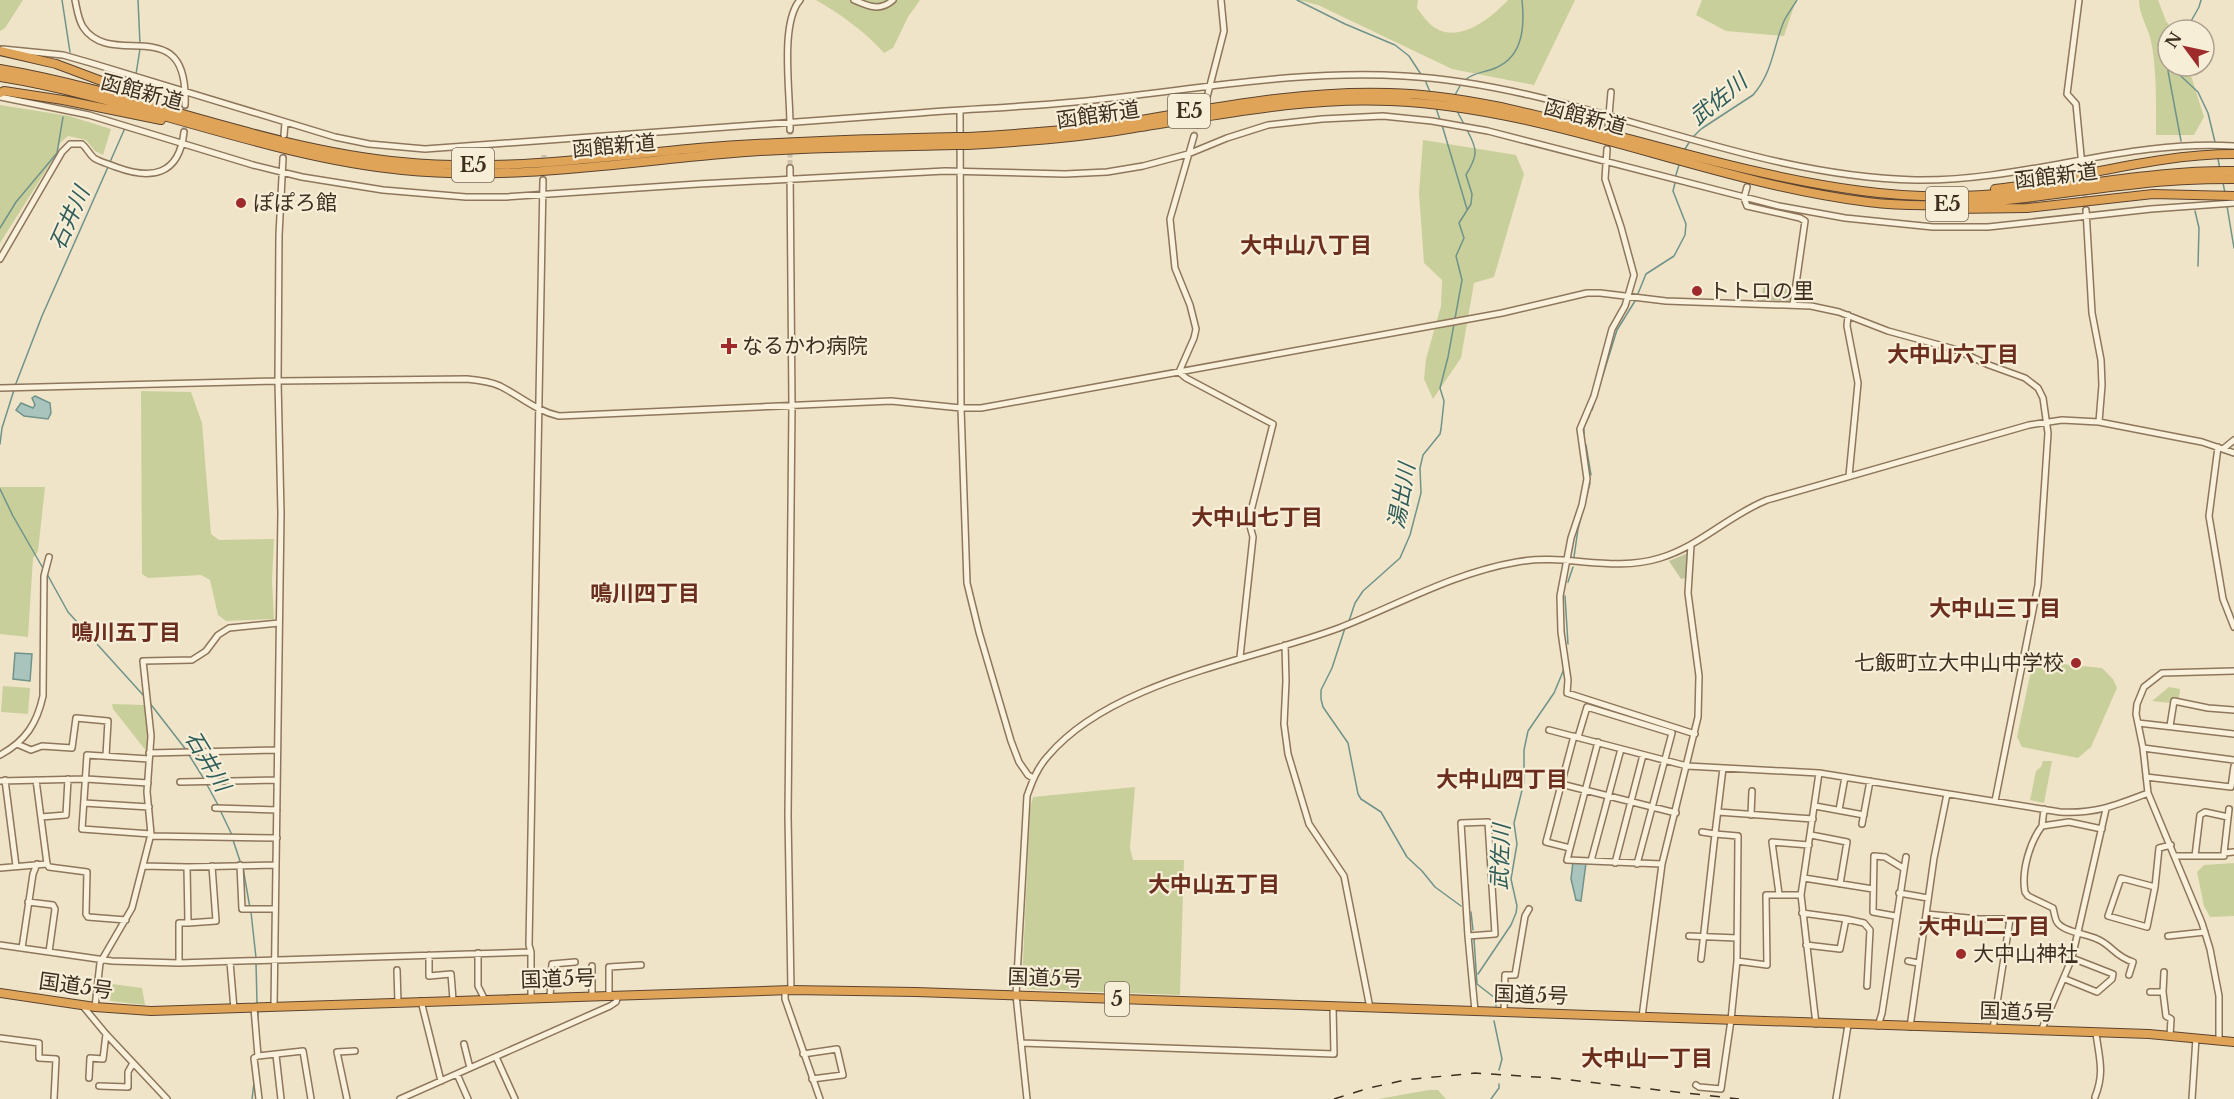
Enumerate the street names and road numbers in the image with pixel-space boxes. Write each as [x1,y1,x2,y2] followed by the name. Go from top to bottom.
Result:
[98,69,186,115] street label: 函館新道
[1168,94,1210,128] road number: E5
[1541,94,1629,140] street label: 函館新道
[1055,96,1141,134] street label: 函館新道
[571,129,657,163] street label: 函館新道
[452,148,494,182] road number: E5
[2013,158,2099,194] street label: 函館新道
[1926,187,1968,221] road number: E5
[1007,964,1083,992] street label: 国道5号
[520,965,596,993] street label: 国道5号
[37,968,115,1004] street label: 国道5号
[1493,981,1569,1009] street label: 国道5号
[1105,982,1129,1016] road number: 5
[1979,998,2055,1026] street label: 国道5号

